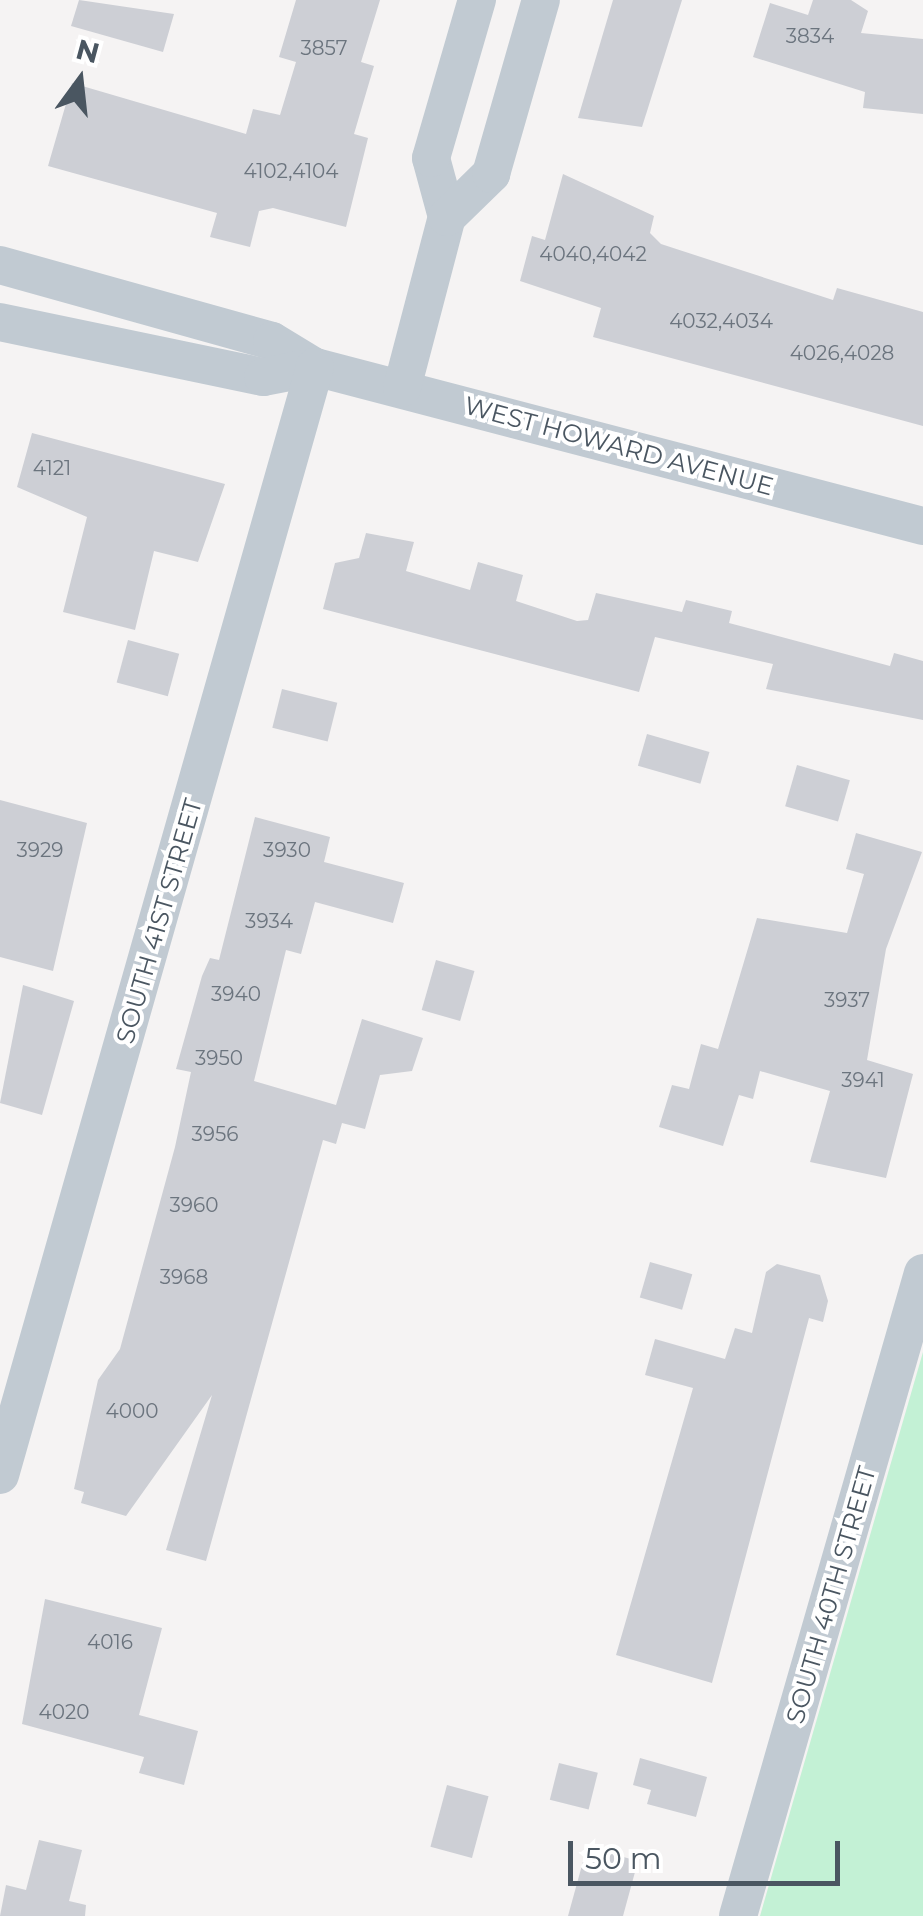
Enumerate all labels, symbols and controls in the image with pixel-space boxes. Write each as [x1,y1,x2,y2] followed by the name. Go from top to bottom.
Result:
[786,24,834,48] house number: 3834
[30,30,130,130] north arrow
[72,32,103,70] text: N
[301,36,347,60] house number: 3857
[243,159,339,183] house number: 4102,4104
[539,242,647,266] house number: 4040,4042
[669,309,773,333] house number: 4032,4034
[790,341,894,365] house number: 4026,4028
[461,390,777,502] street label: WEST HOWARD AVENUE
[33,456,71,480] house number: 4121
[110,795,208,1047] street label: SOUTH 41ST STREET
[17,838,63,862] house number: 3929
[263,838,311,862] house number: 3930
[245,909,293,933] house number: 3934
[211,982,261,1006] house number: 3940
[824,988,870,1012] house number: 3937
[195,1046,243,1070] house number: 3950
[841,1068,885,1092] house number: 3941
[192,1122,238,1146] house number: 3956
[170,1193,218,1217] house number: 3960
[160,1265,208,1289] house number: 3968
[106,1399,158,1423] house number: 4000
[780,1463,882,1727] street label: SOUTH 40TH STREET
[87,1630,133,1654] house number: 4016
[38,1700,90,1724] house number: 4020
[573,1821,846,1883] scale bar
[585,1840,662,1877] text: 50 m

